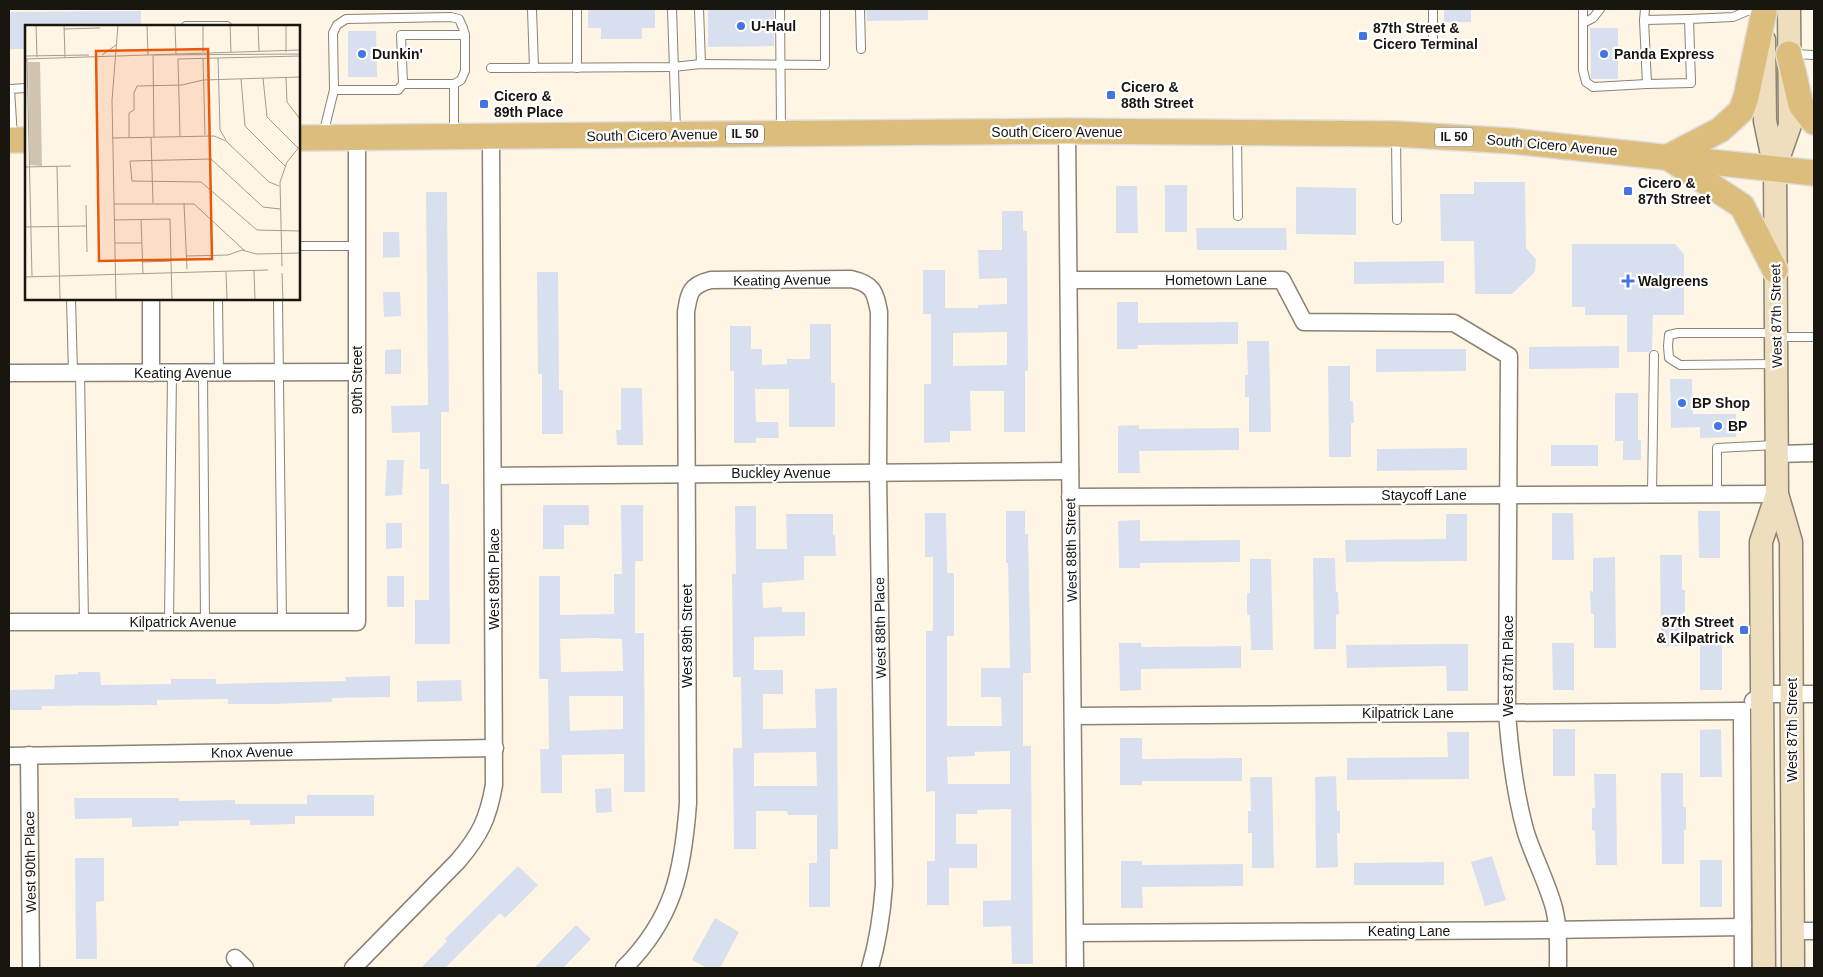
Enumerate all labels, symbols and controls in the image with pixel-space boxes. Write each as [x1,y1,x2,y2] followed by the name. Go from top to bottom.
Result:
[751,18,796,34] place label: U-Haul
[735,20,747,32] marker: U-Haul
[1373,20,1478,52] place label: 87th Street & Cicero Terminal
[25,25,300,300] inset map
[1357,30,1369,42] marker: 87th Street & Cicero Terminal
[372,46,423,62] place label: Dunkin'
[1614,46,1715,62] place label: Panda Express
[356,48,368,60] marker: Dunkin'
[1598,48,1610,60] marker: Panda Express
[1121,79,1194,111] place label: Cicero & 88th Street
[494,88,563,120] place label: Cicero & 89th Place
[1105,89,1117,101] marker: Cicero & 88th Street
[478,98,490,110] marker: Cicero & 89th Place
[991,124,1123,140] street label: South Cicero Avenue
[726,125,764,144] road number: IL 50
[586,126,718,144] street label: South Cicero Avenue
[1435,128,1473,146] road number: IL 50
[1486,131,1618,159] street label: South Cicero Avenue
[1638,175,1711,207] place label: Cicero & 87th Street
[1622,185,1634,197] marker: Cicero & 87th Street
[1767,264,1785,368] street label: West 87th Street
[733,271,831,289] street label: Keating Avenue
[1165,272,1267,288] street label: Hometown Lane
[1638,273,1708,289] place label: Walgreens
[1622,275,1634,287] marker: Walgreens
[349,346,365,414] street label: 90th Street
[134,365,232,381] street label: Keating Avenue
[1692,395,1750,411] place label: BP Shop
[1676,397,1688,409] marker: BP Shop
[1728,418,1747,434] place label: BP
[1712,420,1724,432] marker: BP
[731,465,831,481] street label: Buckley Avenue
[1381,487,1467,503] street label: Staycoff Lane
[1062,498,1080,602] street label: West 88th Street
[486,528,502,630] street label: West 89th Place
[871,577,889,679] street label: West 88th Place
[679,584,695,688] street label: West 89th Street
[129,614,237,630] street label: Kilpatrick Avenue
[1656,614,1734,646] place label: 87th Street & Kilpatrick
[1500,615,1516,717] street label: West 87th Place
[1738,624,1750,636] marker: 87th Street & Kilpatrick
[1784,678,1800,782] street label: West 87th Street
[1362,705,1454,721] street label: Kilpatrick Lane
[211,743,293,761] street label: Knox Avenue
[21,811,39,913] street label: West 90th Place
[1368,923,1450,939] street label: Keating Lane

